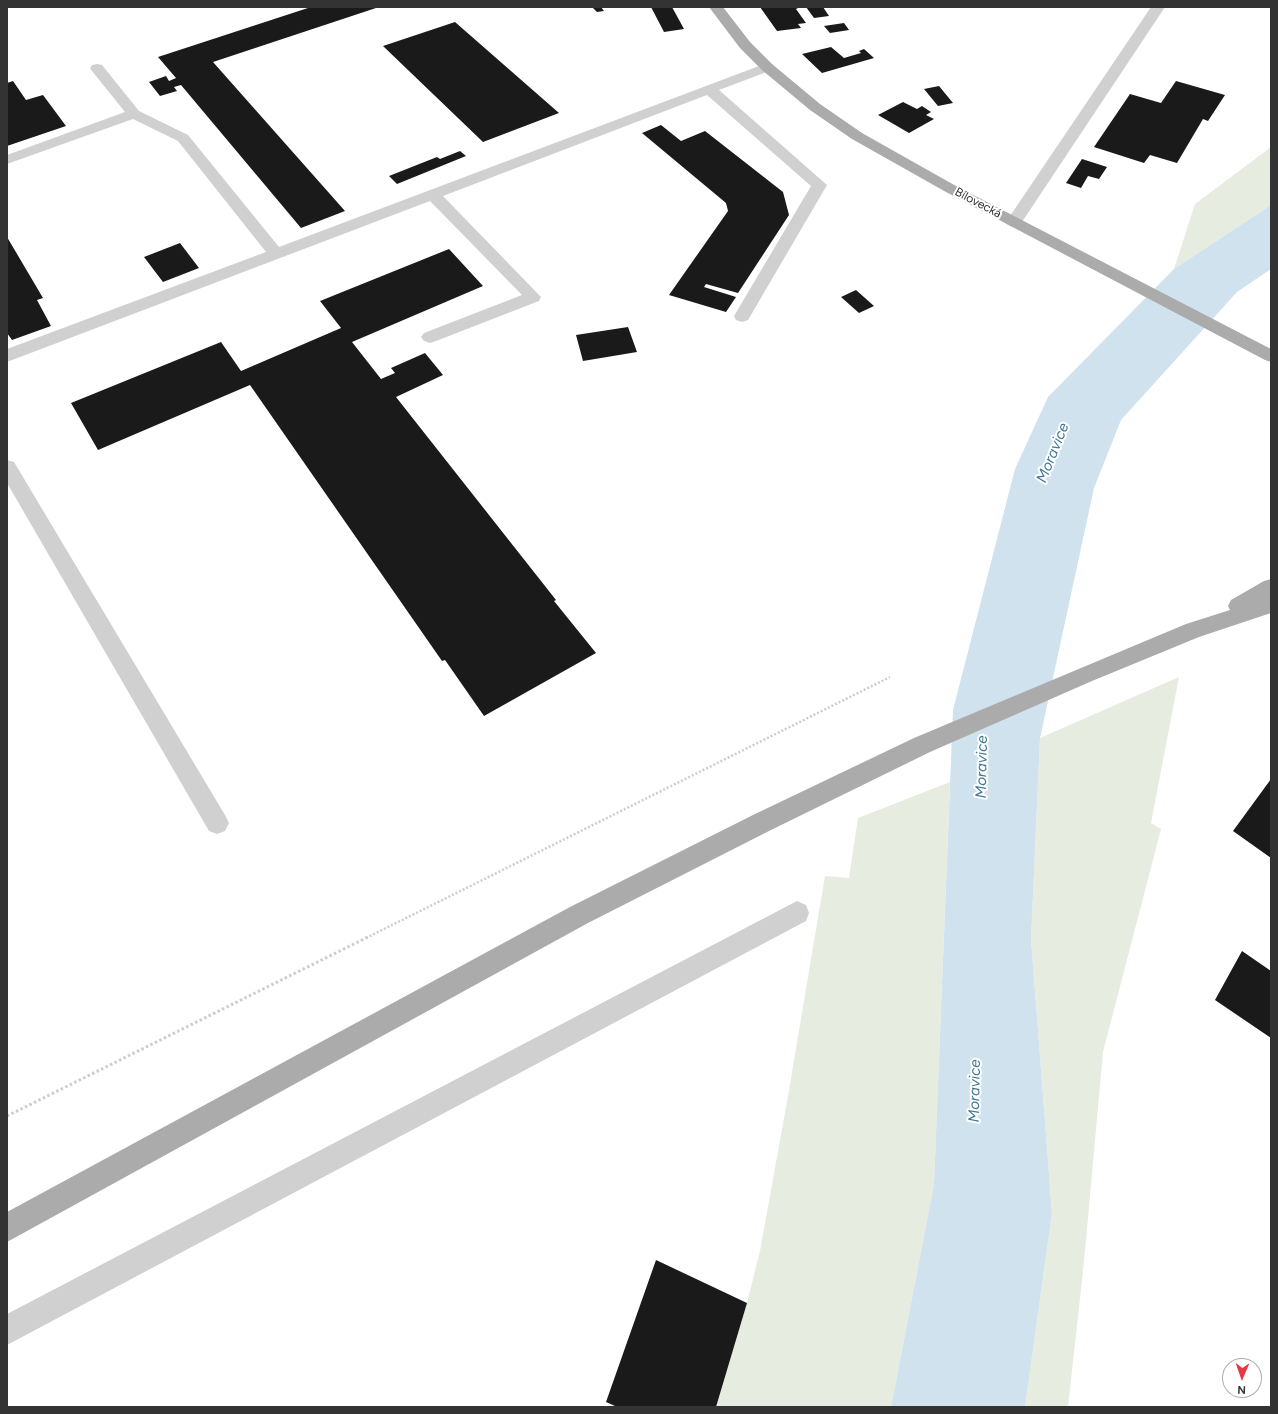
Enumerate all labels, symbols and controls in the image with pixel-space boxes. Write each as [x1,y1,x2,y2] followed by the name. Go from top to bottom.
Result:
[952,185,1004,221] street label: Bílovecká
[1033,420,1073,486] water label: Moravice
[972,735,992,799] water label: Moravice
[965,1059,985,1123] water label: Moravice
[1222,1358,1262,1398] north arrow
[1237,1383,1246,1396] text: N

